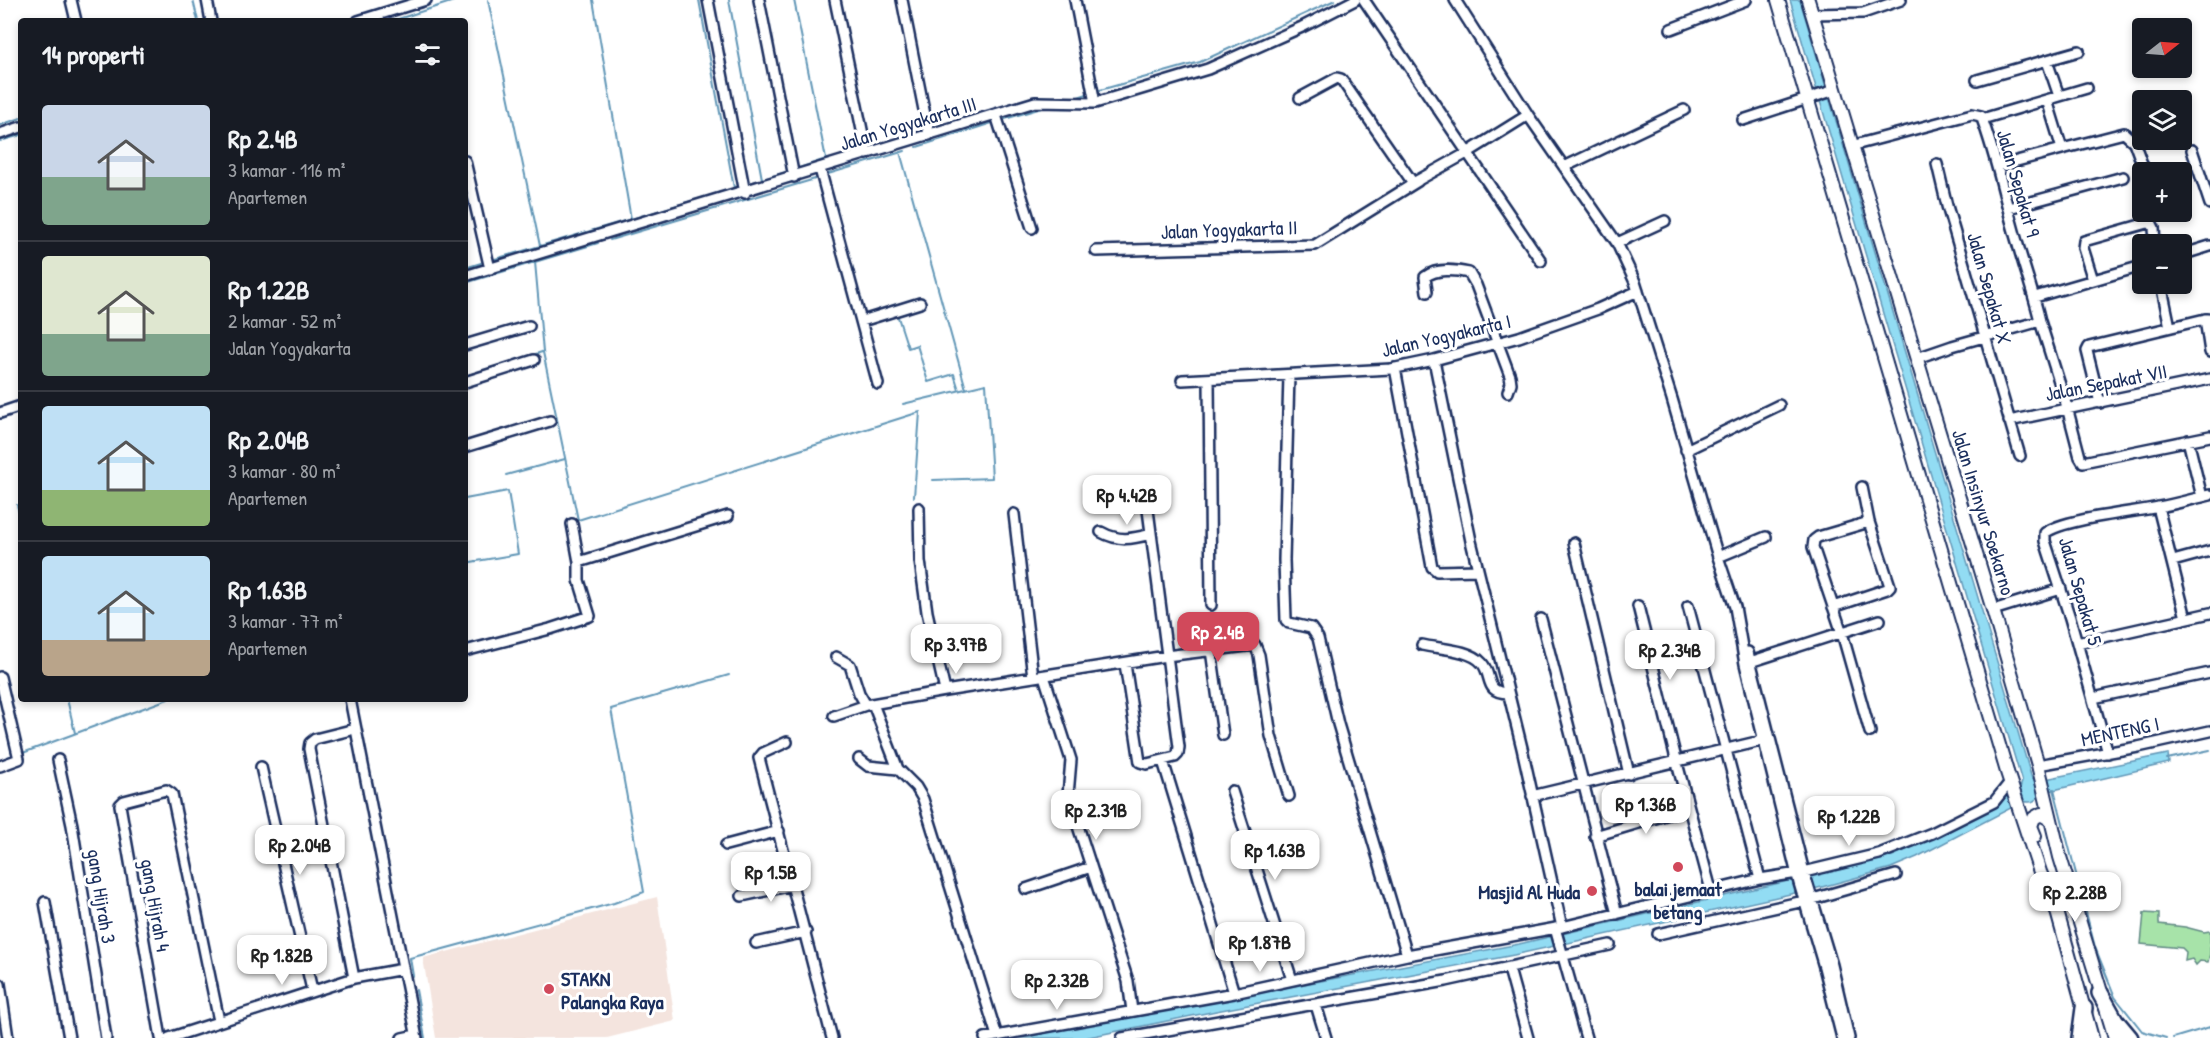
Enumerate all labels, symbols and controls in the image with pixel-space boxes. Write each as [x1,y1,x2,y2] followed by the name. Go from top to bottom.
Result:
[2132,18,2192,78] north arrow
[2132,18,2192,294] map controls
[42,37,145,72] text: 14 properti
[411,38,444,71] icon: filters
[836,89,980,157] street label: Jalan Yogyakarta III
[2132,90,2192,150] button: layers
[228,121,298,156] text: Rp 2.4B
[1991,126,2047,240] street label: Jalan Sepakat 9
[90,129,162,201] icon: home
[228,156,345,183] text: 3 kamar · 116 m²
[2132,162,2192,222] button: +
[228,183,307,210] text: Apartemen
[1160,213,1298,245] street label: Jalan Yogyakarta II
[1961,229,2019,347] street label: Jalan Sepakat X
[2132,234,2192,294] button: −
[228,272,309,307] text: Rp 1.22B
[90,280,162,352] icon: home
[228,307,341,334] text: 2 kamar · 52 m²
[1379,307,1513,363] street label: Jalan Yogyakarta I
[228,334,351,361] text: Jalan Yogyakarta
[2043,357,2169,407] street label: Jalan Sepakat VII
[228,422,309,457] text: Rp 2.04B
[1946,426,2022,598] street label: Jalan Insinyur Soekarno
[90,430,162,502] icon: home
[228,457,340,484] text: 3 kamar · 80 m²
[1065,475,1189,526] pin: Rp 4.42B
[1096,481,1158,508] text: Rp 4.42B
[228,484,307,511] text: Apartemen
[2053,534,2110,649] street label: Jalan Sepakat 5
[228,572,307,607] text: Rp 1.63B
[90,580,162,652] icon: home
[228,607,343,634] text: 3 kamar · 77 m²
[1163,612,1273,663] pin: Rp 2.4B
[1191,618,1245,645] text: Rp 2.4B
[894,624,1018,675] pin: Rp 3.97B
[925,630,987,657] text: Rp 3.97B
[1608,630,1732,681] pin: Rp 2.34B
[228,634,307,661] text: Apartemen
[1639,636,1701,663] text: Rp 2.34B
[2078,710,2162,752] street label: MENTENG I
[1584,784,1708,835] pin: Rp 1.36B
[1034,790,1158,841] pin: Rp 2.31B
[1616,790,1676,817] text: Rp 1.36B
[1065,796,1127,823] text: Rp 2.31B
[1787,796,1911,847] pin: Rp 1.22B
[1818,802,1880,829] text: Rp 1.22B
[238,825,362,876] pin: Rp 2.04B
[1213,830,1337,881] pin: Rp 1.63B
[269,831,331,858] text: Rp 2.04B
[1245,836,1305,863] text: Rp 1.63B
[81,847,123,945] street label: gang Hijrah 3
[716,852,826,903] pin: Rp 1.5B
[135,856,177,954] street label: gang Hijrah 4
[745,858,797,885] text: Rp 1.5B
[1671,860,1685,874] marker: balai jemaat betang
[2013,872,2137,923] pin: Rp 2.28B
[1634,875,1723,926] place label: balai jemaat betang
[1478,878,1580,905] place label: Masjid Al Huda
[2043,878,2107,905] text: Rp 2.28B
[1585,884,1599,898] marker: Masjid Al Huda
[1198,922,1322,973] pin: Rp 1.87B
[1229,928,1291,955] text: Rp 1.87B
[220,935,344,986] pin: Rp 1.82B
[251,941,313,968] text: Rp 1.82B
[995,960,1119,1011] pin: Rp 2.32B
[561,965,664,1016] place label: STAKN Palangka Raya
[1025,966,1089,993] text: Rp 2.32B
[542,982,556,996] marker: STAKN Palangka Raya

